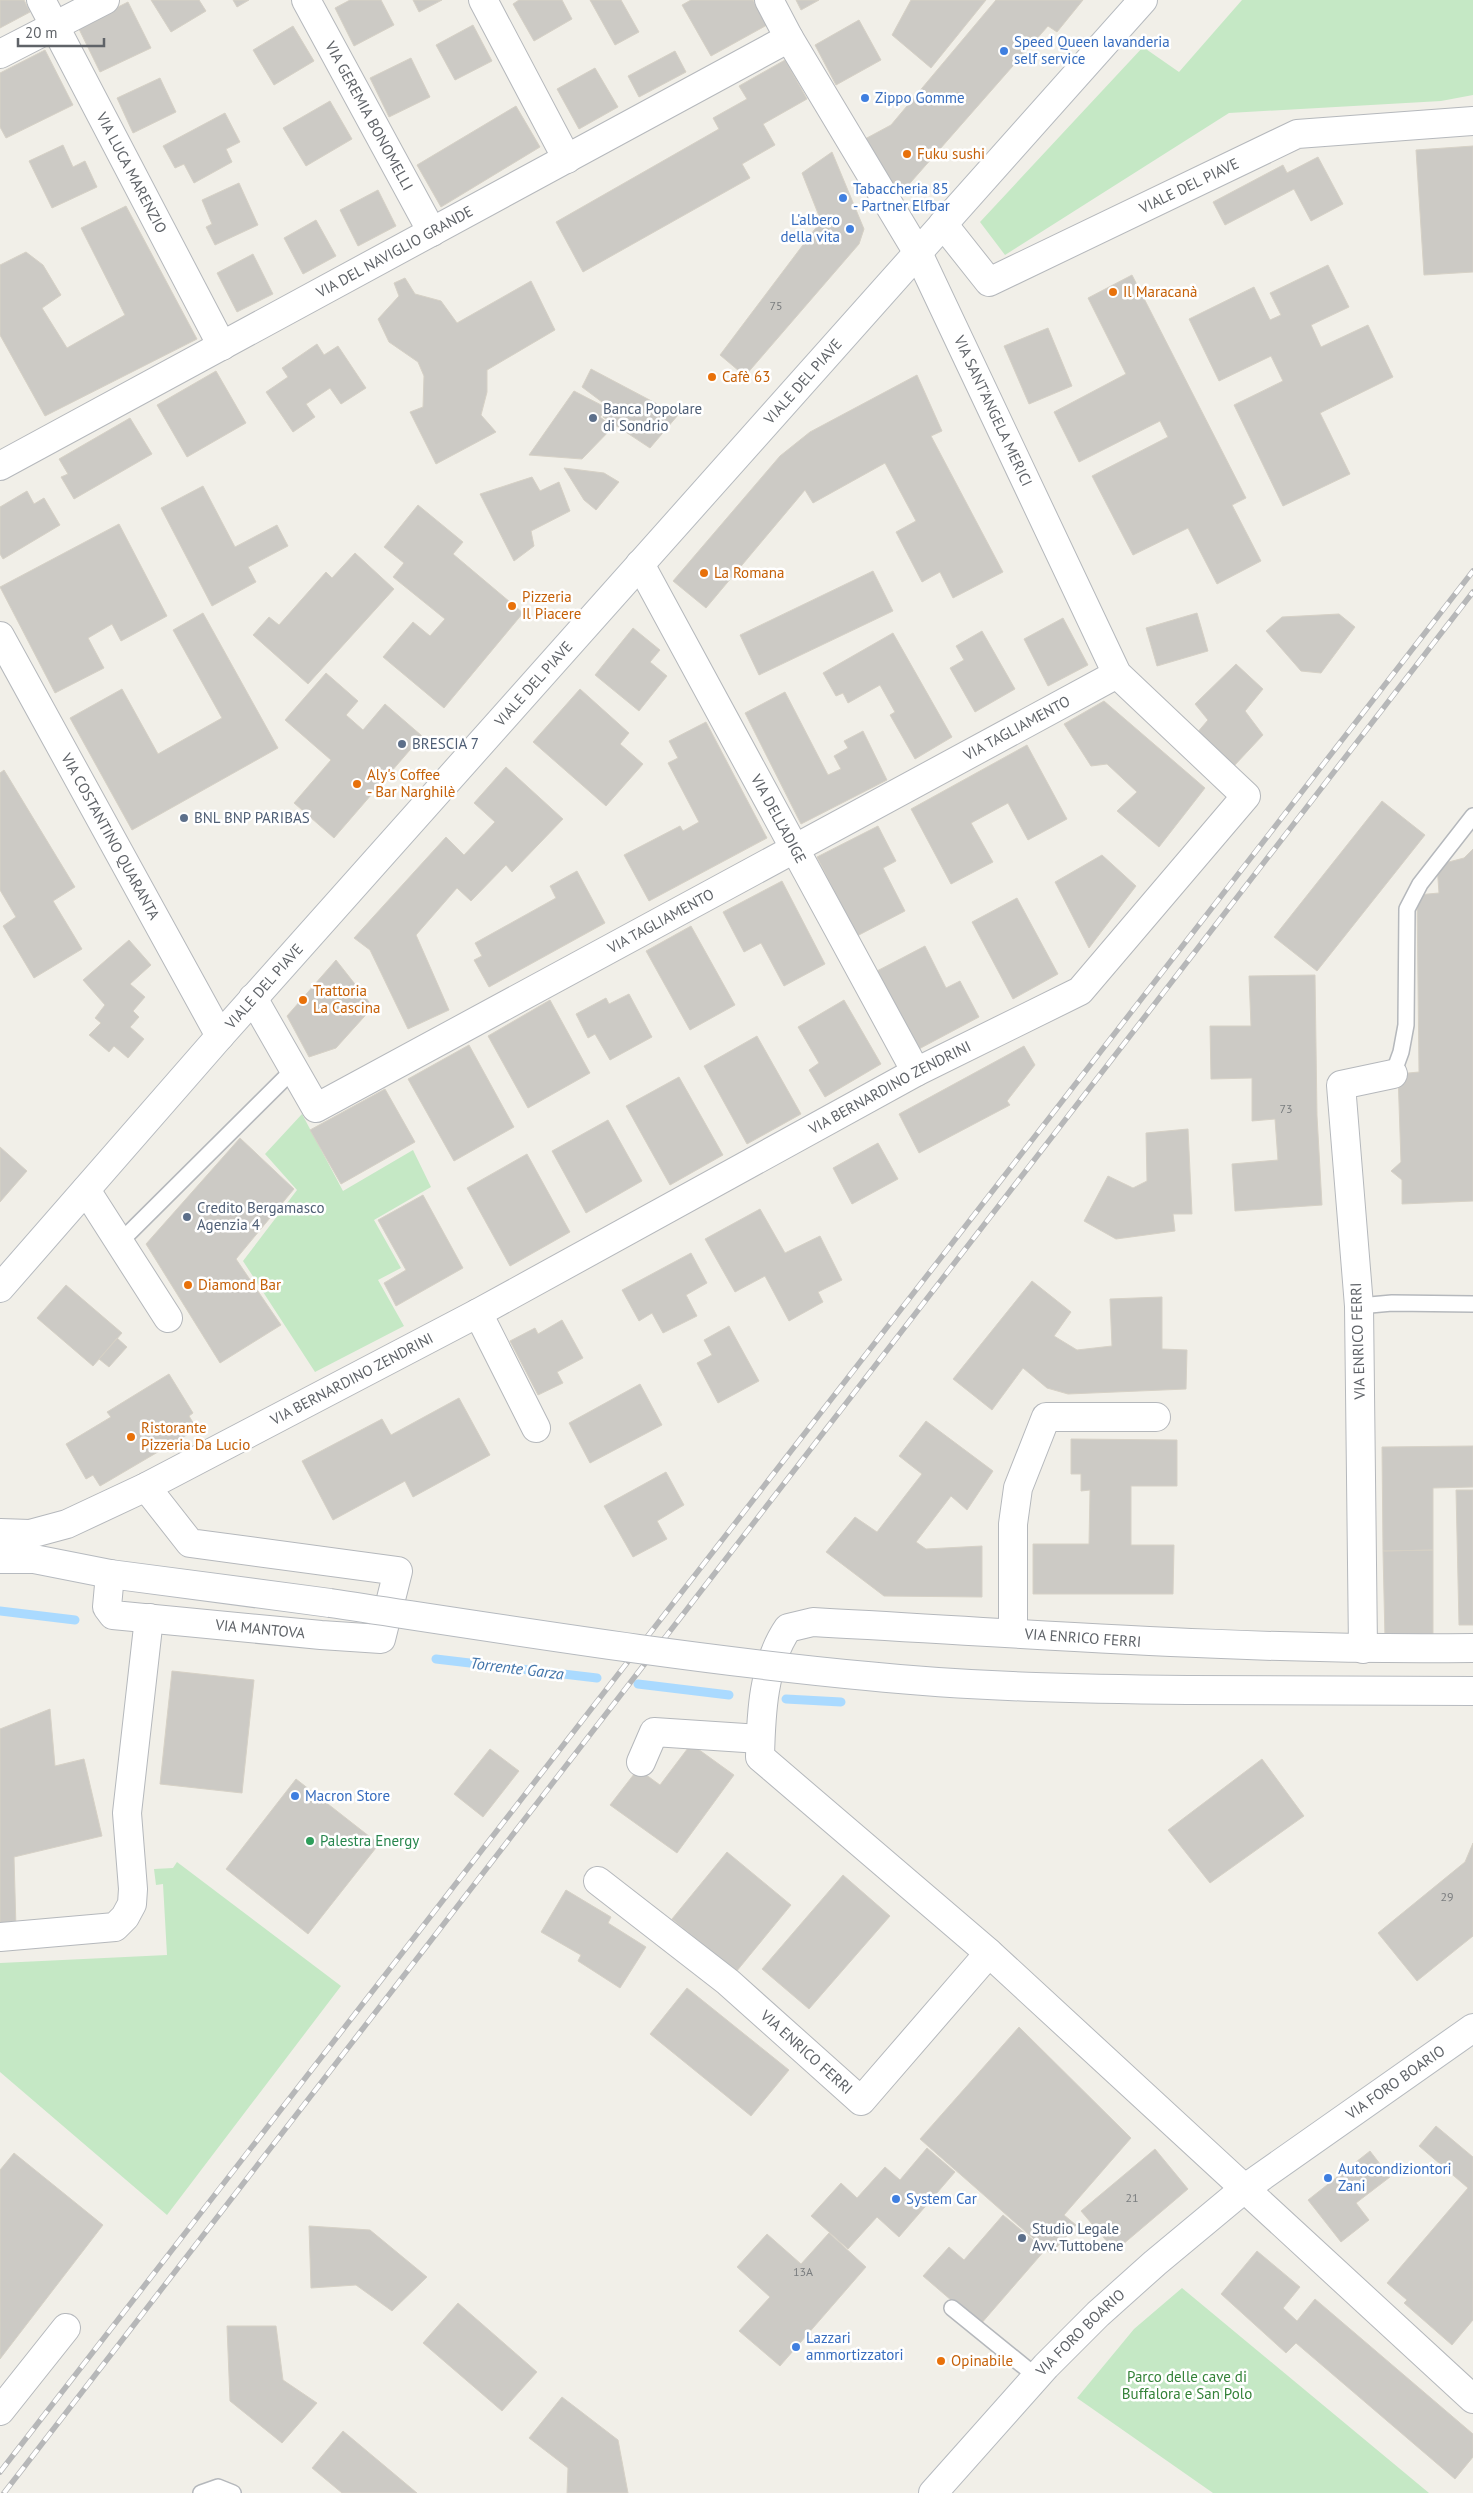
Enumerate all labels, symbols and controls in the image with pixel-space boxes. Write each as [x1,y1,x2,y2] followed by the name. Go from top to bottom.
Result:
[18,15,104,47] scale bar
[25,23,58,42] text: 20 m
[1014,32,1170,68] place label: Speed Queen lavanderia self service
[321,37,418,194] street label: VIA GEREMIA BONOMELLI
[998,45,1010,57] marker: Speed Queen lavanderia self service
[875,88,965,107] place label: Zippo Gomme
[859,92,871,104] marker: Zippo Gomme
[92,108,171,236] street label: VIA LUCA MARENZIO
[917,144,985,163] place label: Fuku sushi
[901,148,913,160] marker: Fuku sushi
[1135,153,1242,218] street label: VIALE DEL PIAVE
[853,179,950,215] place label: Tabaccheria 85 - Partner Elfbar
[837,192,849,204] marker: Tabaccheria 85 - Partner Elfbar
[312,201,476,302] street label: VIA DEL NAVIGLIO GRANDE
[781,210,840,246] place label: L'albero della vita
[844,223,856,235] marker: L'albero della vita
[1123,282,1197,301] place label: Il Maracanà
[1107,286,1119,298] marker: Il Maracanà
[769,298,783,313] house number: 75
[950,332,1037,489] street label: VIA SANT'ANGELA MERICI
[759,335,846,429] street label: VIALE DEL PIAVE
[722,367,770,386] place label: Cafè 63
[706,371,718,383] marker: Cafè 63
[603,399,702,435] place label: Banca Popolare di Sondrio
[587,412,599,424] marker: Banca Popolare di Sondrio
[714,563,784,582] place label: La Romana
[698,567,710,579] marker: La Romana
[522,587,581,623] place label: Pizzeria Il Piacere
[506,600,518,612] marker: Pizzeria Il Piacere
[490,637,576,731] street label: VIALE DEL PIAVE
[959,691,1073,765] street label: VIA TAGLIAMENTO
[412,734,479,753] place label: BRESCIA 7
[396,738,408,750] marker: BRESCIA 7
[57,749,164,923] street label: VIA COSTANTINO QUARANTA
[367,765,455,801] place label: Aly's Coffee - Bar Narghilè
[747,770,811,866] street label: VIA DELL'ADIGE
[351,778,363,790] marker: Aly's Coffee - Bar Narghilè
[194,808,310,827] place label: BNL BNP PARIBAS
[178,812,190,824] marker: BNL BNP PARIBAS
[603,884,717,958] street label: VIA TAGLIAMENTO
[220,939,307,1033] street label: VIALE DEL PIAVE
[313,981,380,1017] place label: Trattoria La Cascina
[297,994,309,1006] marker: Trattoria La Cascina
[804,1036,974,1139] street label: VIA BERNARDINO ZENDRINI
[1279,1101,1293,1116] house number: 73
[197,1198,324,1234] place label: Credito Bergamasco Agenzia 4
[181,1211,193,1223] marker: Credito Bergamasco Agenzia 4
[198,1275,281,1294] place label: Diamond Bar
[182,1279,194,1291] marker: Diamond Bar
[1346,1282,1369,1401] street label: VIA ENRICO FERRI
[266,1328,436,1430] street label: VIA BERNARDINO ZENDRINI
[141,1418,250,1454] place label: Ristorante Pizzeria Da Lucio
[125,1431,137,1443] marker: Ristorante Pizzeria Da Lucio
[214,1615,306,1642] street label: VIA MANTOVA
[1023,1624,1142,1651] street label: VIA ENRICO FERRI
[469,1652,565,1684] water label: Torrente Garza
[305,1786,390,1805] place label: Macron Store
[289,1790,301,1802] marker: Macron Store
[320,1831,419,1850] place label: Palestra Energy
[304,1835,316,1847] marker: Palestra Energy
[1440,1889,1454,1904] house number: 29
[756,2005,857,2098] street label: VIA ENRICO FERRI
[1341,2041,1448,2124] street label: VIA FORO BOARIO
[1338,2159,1452,2195] place label: Autocondiziontori Zani
[1322,2172,1334,2184] marker: Autocondiziontori Zani
[906,2189,977,2208] place label: System Car
[1125,2190,1139,2205] house number: 21
[890,2193,902,2205] marker: System Car
[1032,2219,1124,2255] place label: Studio Legale Avv. Tuttobene
[1016,2232,1028,2244] marker: Studio Legale Avv. Tuttobene
[793,2264,813,2279] house number: 13A
[1031,2285,1128,2380] street label: VIA FORO BOARIO
[806,2328,903,2364] place label: Lazzari ammortizzatori
[790,2341,802,2353] marker: Lazzari ammortizzatori
[951,2351,1013,2370] place label: Opinabile
[935,2355,947,2367] marker: Opinabile
[1122,2367,1252,2403] park label: Parco delle cave di Buffalora e San Polo

